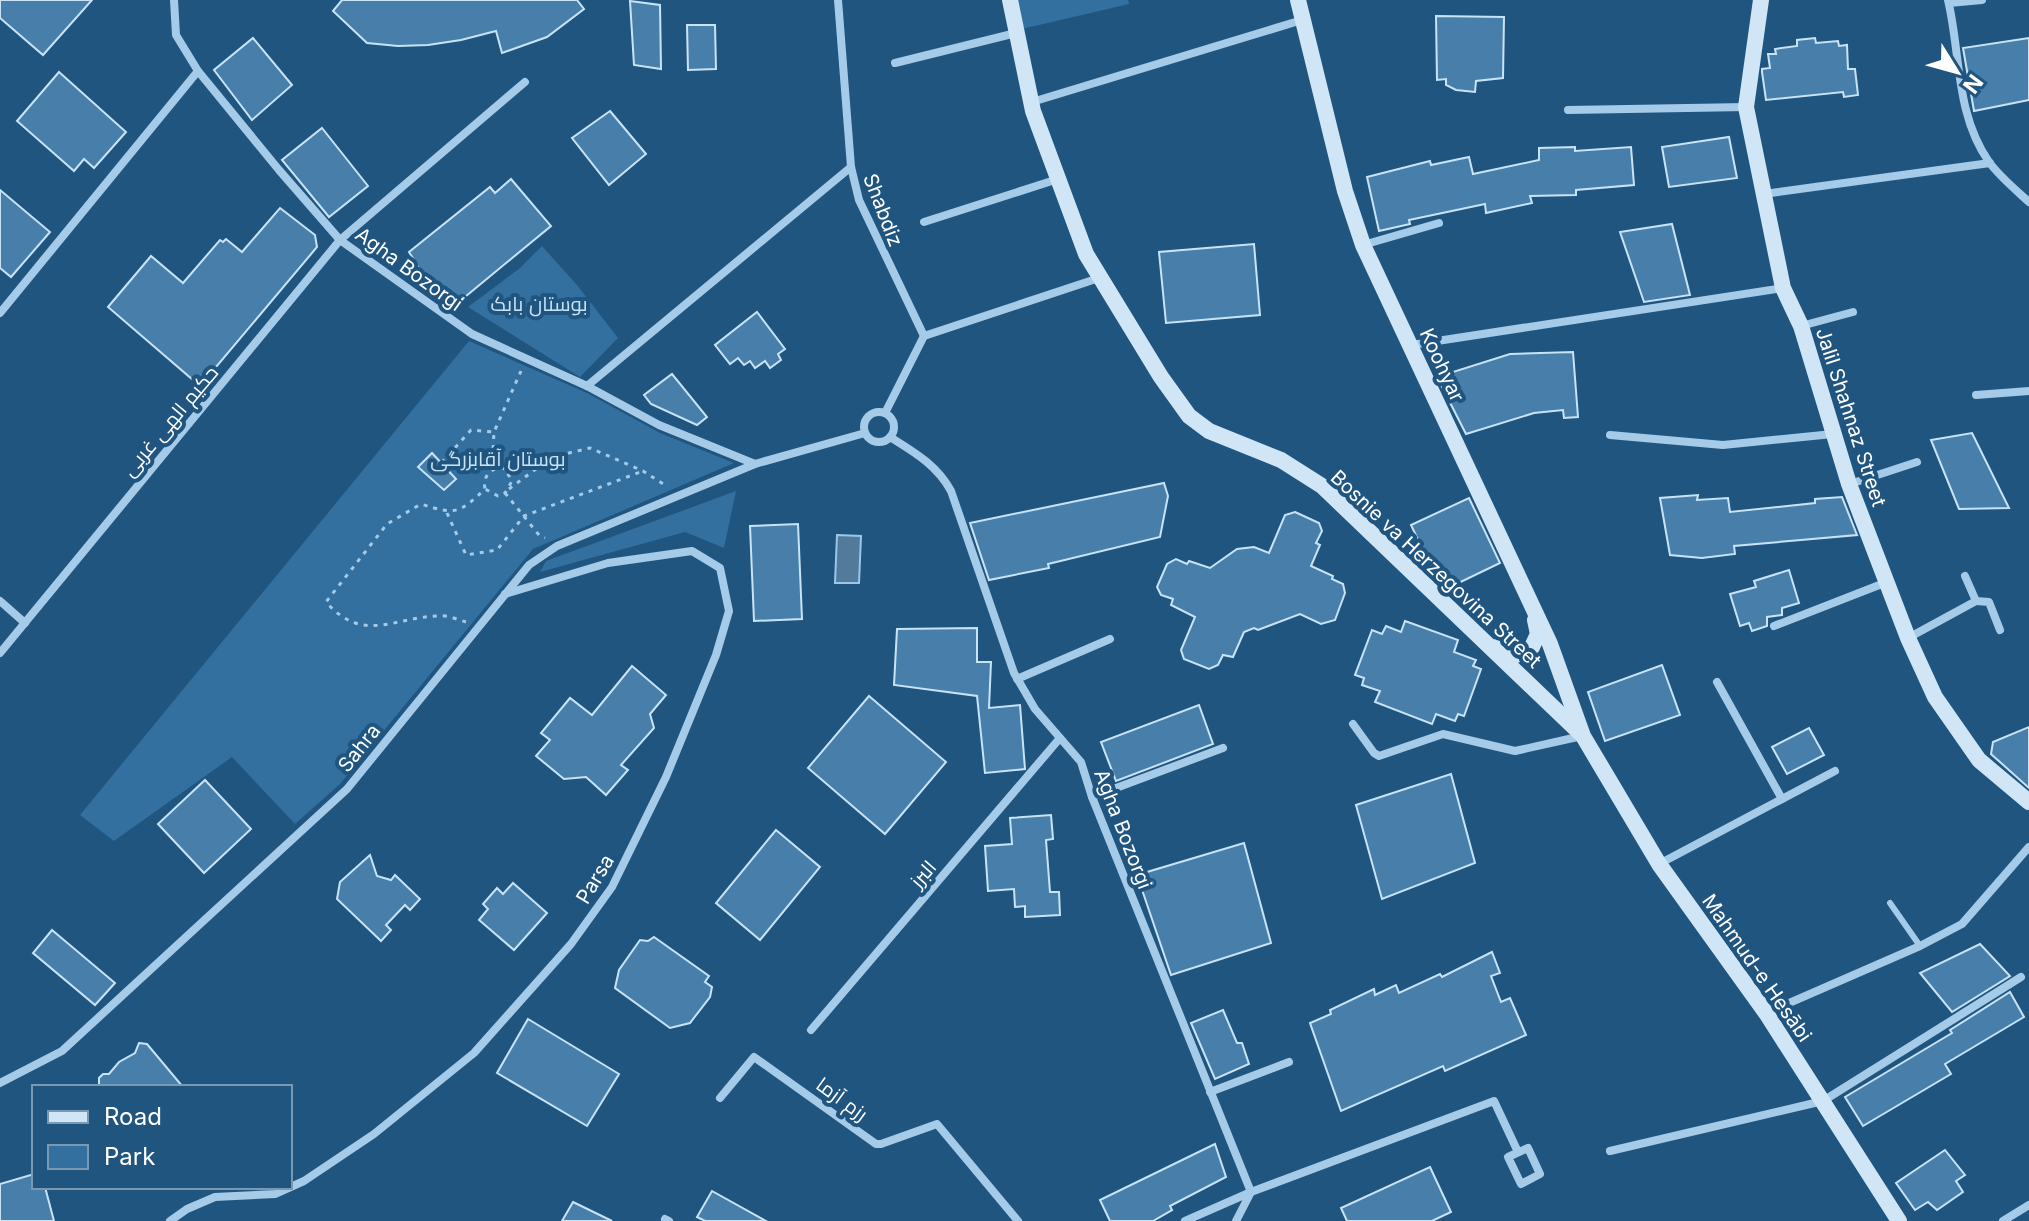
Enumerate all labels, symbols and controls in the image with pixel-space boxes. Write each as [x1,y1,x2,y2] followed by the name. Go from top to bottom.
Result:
[1917,32,1997,112] north arrow
[1958,70,1988,99] text: N
[858,170,908,250] street label: Shabdiz
[351,222,467,316] street label: Agha Bozorgi
[490,292,588,317] park label: بوستان بابک
[1415,325,1470,406] street label: Koohyar
[1811,325,1891,510] street label: Jalil Shahnaz Street
[117,361,225,483] street label: حکیم الهی غربی
[430,447,566,472] park label: بوستان آقابزرگی
[1326,465,1547,673] street label: Bosnie va Herzegovina Street
[333,719,385,777] street label: Sahra
[1089,766,1157,892] street label: Agha Bozorgi
[571,850,619,908] street label: Parsa
[904,856,941,893] street label: البرز
[1697,890,1817,1046] street label: Mahmud-e Hesābi
[810,1072,873,1127] street label: رزم آزما
[32,1085,292,1189] legend
[104,1102,162,1131] text: Road
[104,1142,155,1171] text: Park

